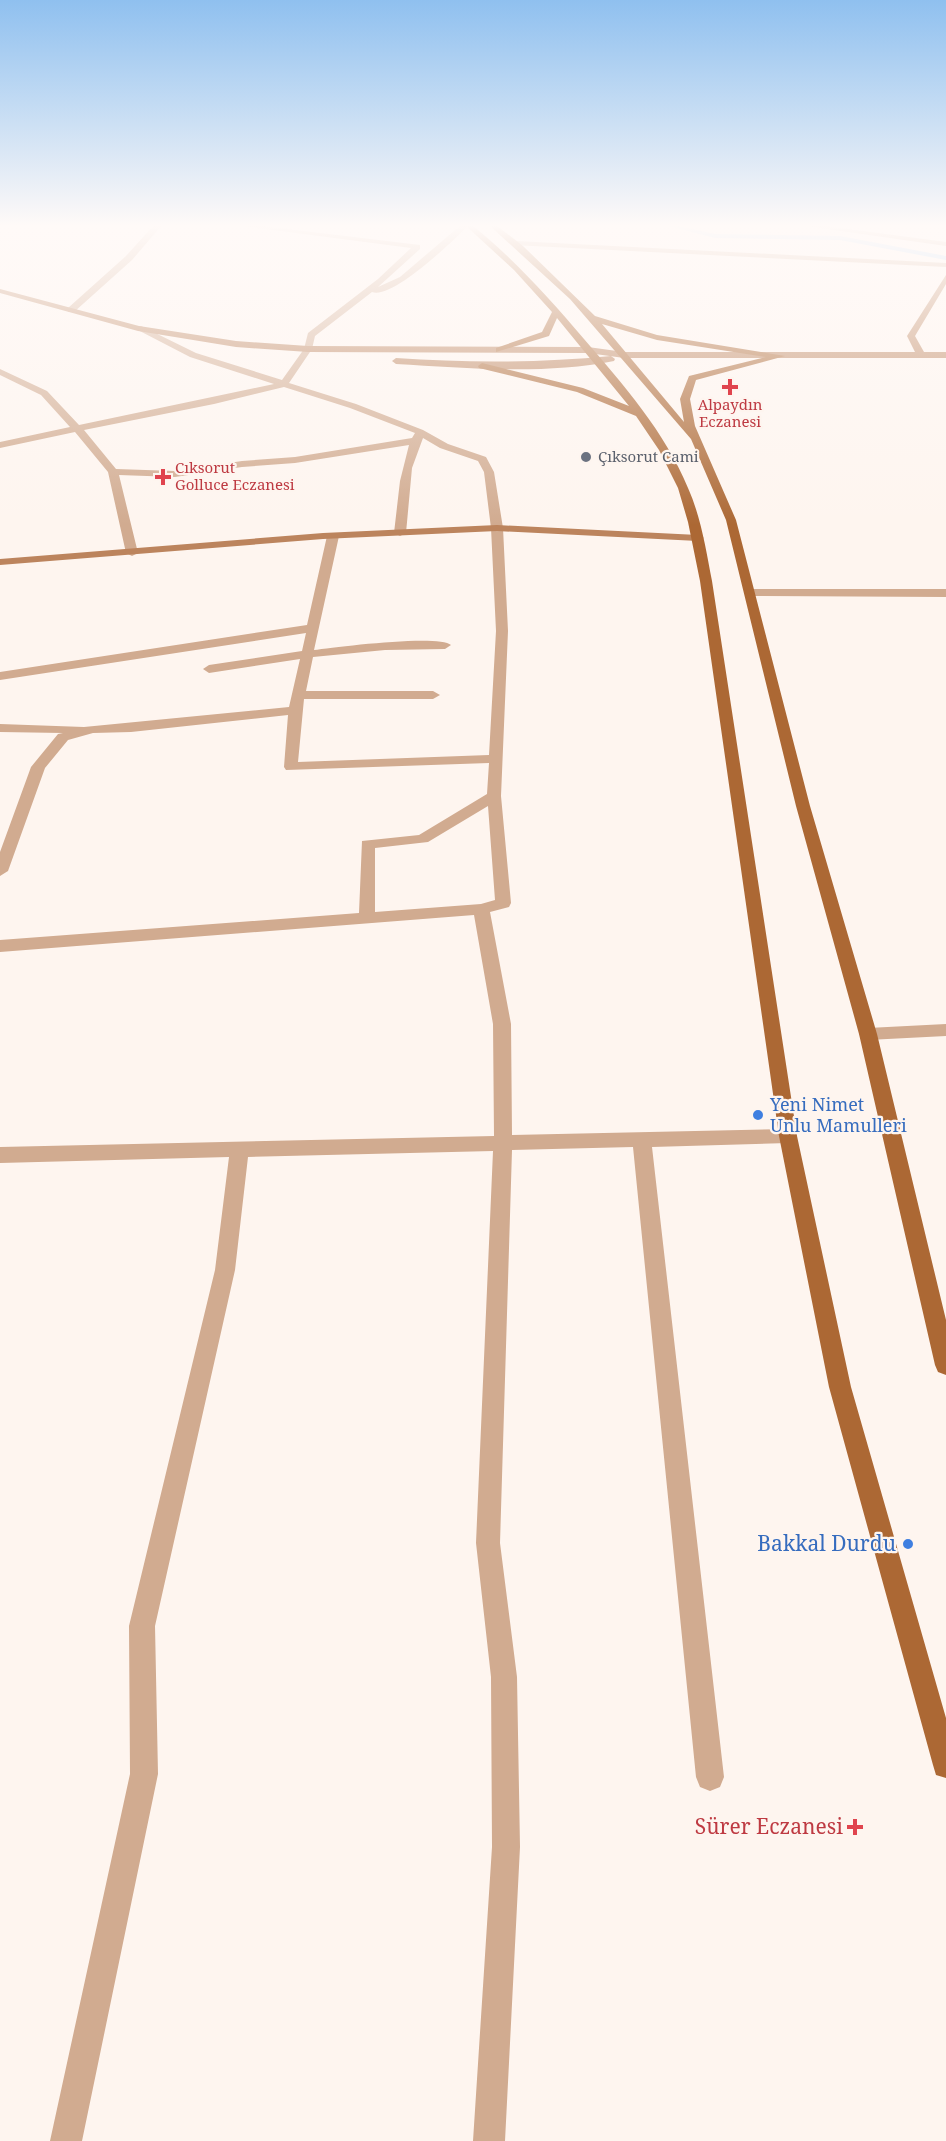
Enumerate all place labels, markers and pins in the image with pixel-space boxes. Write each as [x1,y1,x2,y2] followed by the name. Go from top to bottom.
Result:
[723,380,737,394] marker: Alpaydın Eczanesi
[698,394,763,431] place label: Alpaydın Eczanesi
[598,446,699,466] place label: Çıksorut Cami
[579,450,593,464] marker: Çıksorut Cami
[175,457,295,494] place label: Cıksorut Golluce Eczanesi
[156,470,170,484] marker: Cıksorut Golluce Eczanesi
[769,1092,907,1137] place label: Yeni Nimet Unlu Mamulleri
[751,1108,765,1122] marker: Yeni Nimet Unlu Mamulleri
[757,1529,896,1557] place label: Bakkal Durdu
[901,1537,915,1551] marker: Bakkal Durdu
[695,1812,843,1840] place label: Sürer Eczanesi
[848,1820,862,1834] marker: Sürer Eczanesi

